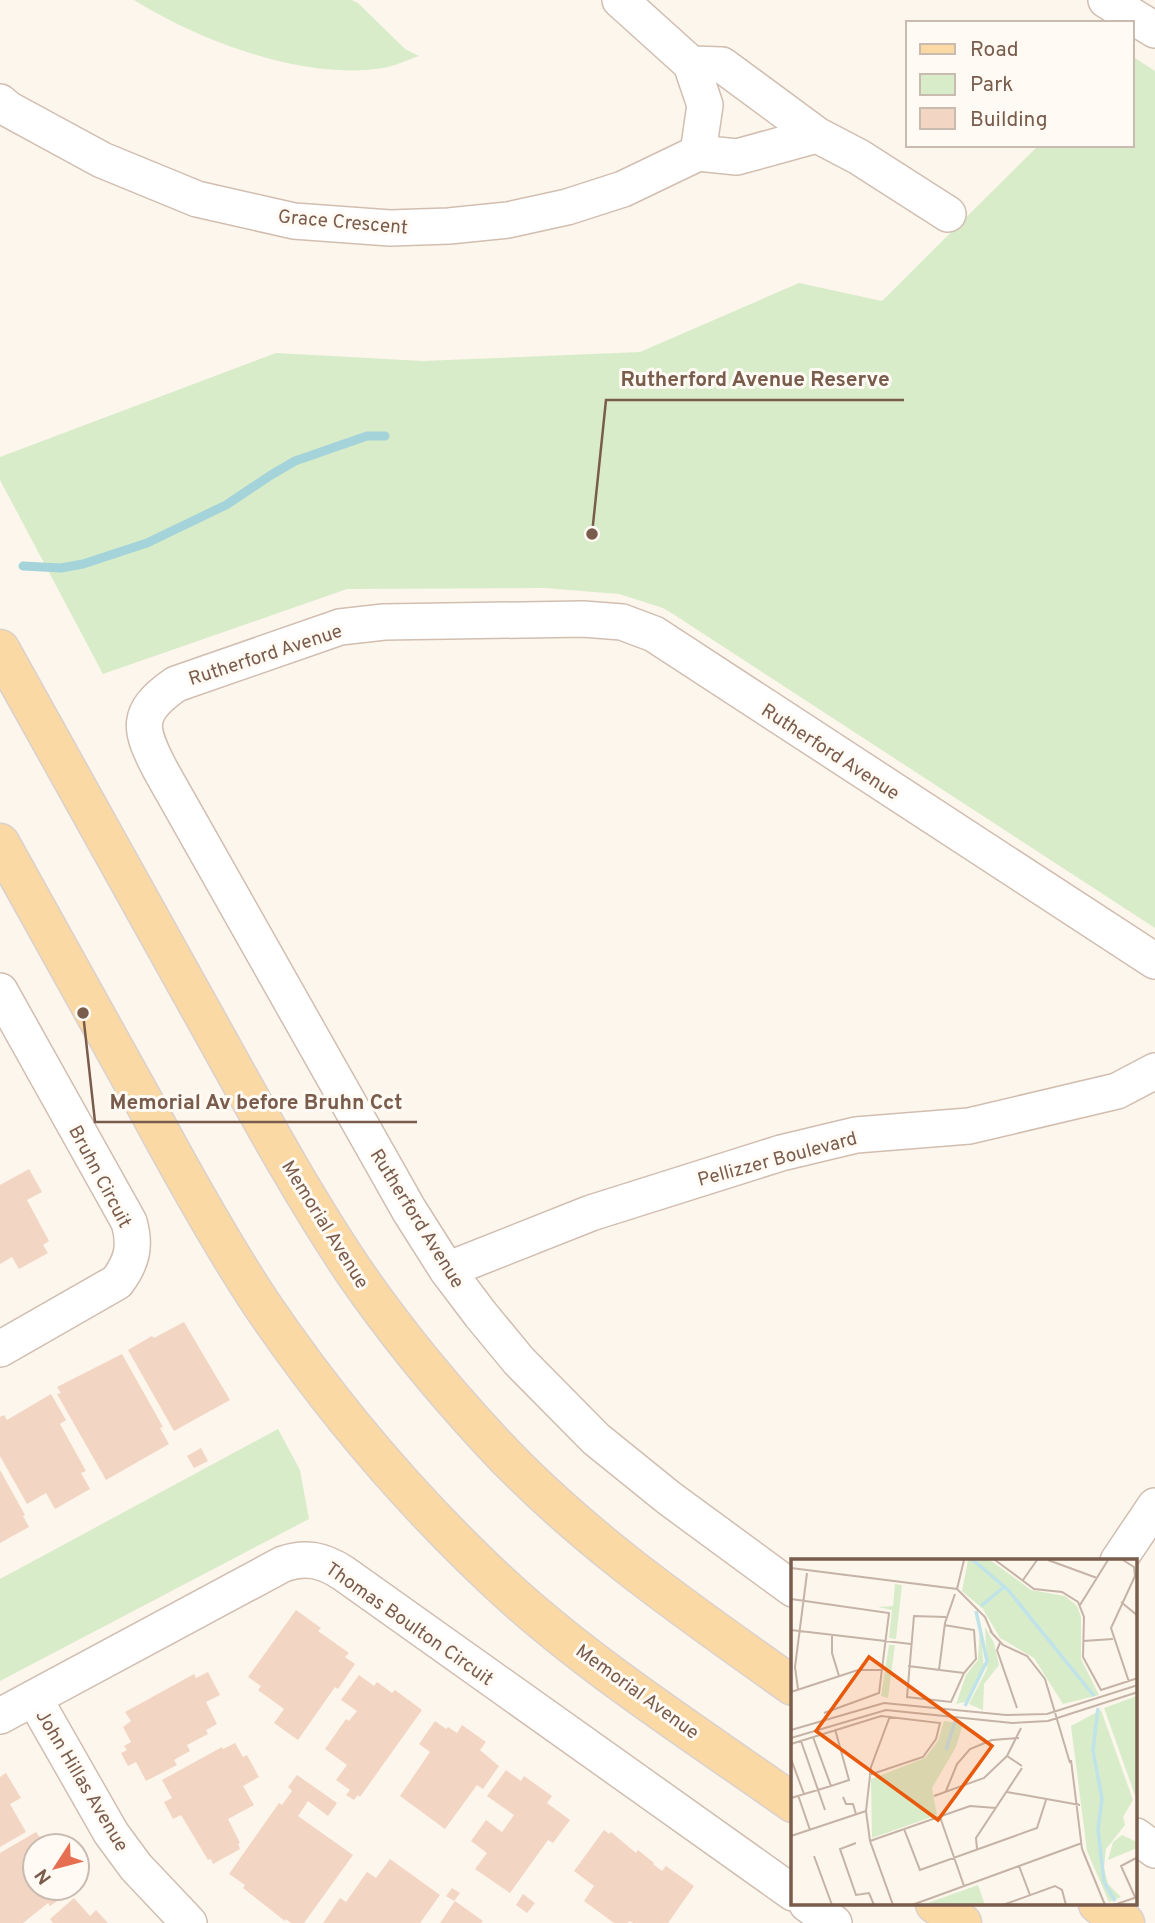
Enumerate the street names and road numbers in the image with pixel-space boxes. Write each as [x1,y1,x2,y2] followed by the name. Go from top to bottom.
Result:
[277,205,409,241] street label: Grace Crescent
[186,620,345,692] street label: Rutherford Avenue
[756,699,904,806] street label: Rutherford Avenue
[62,1122,136,1232] street label: Bruhn Circuit
[695,1127,860,1193] street label: Pellizzer Boulevard
[364,1145,469,1293] street label: Rutherford Avenue
[275,1156,373,1294] street label: Memorial Avenue
[320,1558,498,1692] street label: Thomas Boulton Circuit
[570,1640,703,1746] street label: Memorial Avenue
[29,1706,133,1856] street label: John Hillas Avenue

